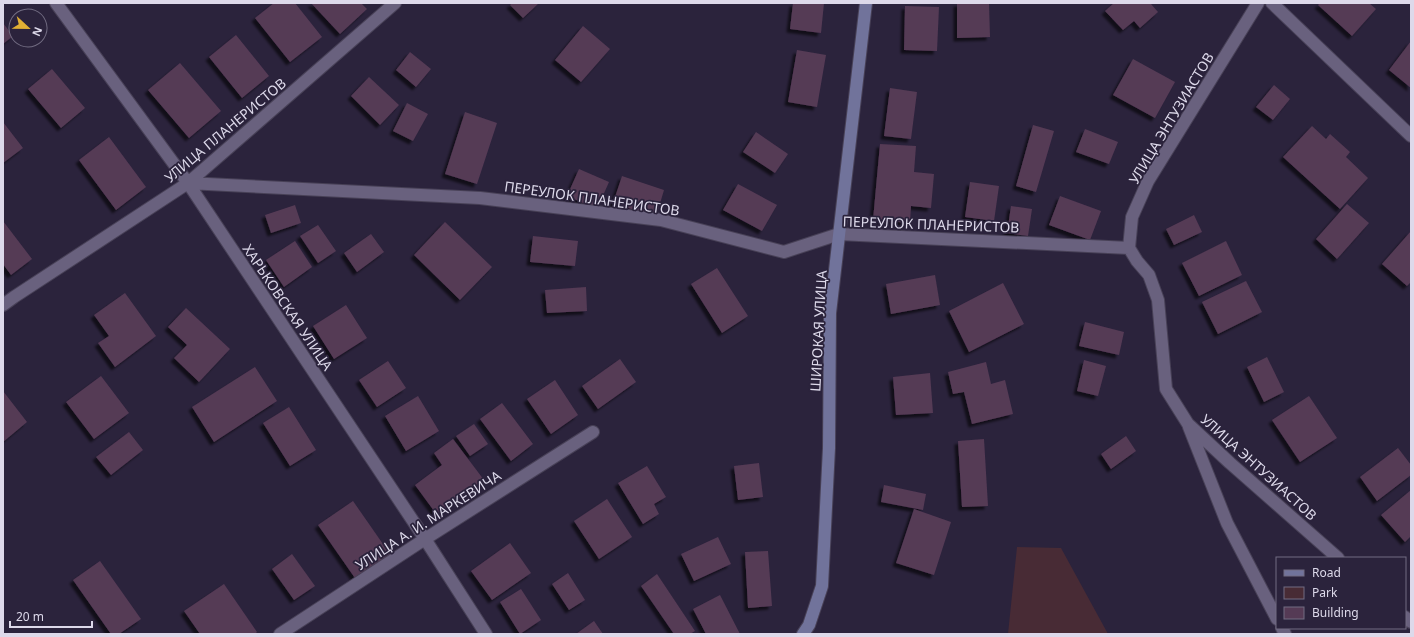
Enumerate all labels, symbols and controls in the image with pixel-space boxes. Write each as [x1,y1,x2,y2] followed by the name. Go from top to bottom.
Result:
[8,8,48,48] north arrow
[29,25,46,39] text: N
[1124,49,1218,187] street label: УЛИЦА ЭНТУЗИАСТОВ
[160,74,290,186] street label: УЛИЦА ПЛАНЕРИСТОВ
[503,176,681,220] street label: ПЕРЕУЛОК ПЛАНЕРИСТОВ
[842,211,1020,237] street label: ПЕРЕУЛОК ПЛАНЕРИСТОВ
[239,240,337,374] street label: ХАРЬКОВСКАЯ УЛИЦА
[805,270,831,392] street label: ШИРОКАЯ УЛИЦА
[1197,410,1321,524] street label: УЛИЦА ЭНТУЗИАСТОВ
[352,466,504,574] street label: УЛИЦА А. И. МАРКЕВИЧА
[1276,557,1406,629] legend
[1312,564,1341,581] text: Road
[1312,584,1338,601] text: Park
[10,603,92,629] scale bar
[1312,604,1359,621] text: Building
[16,608,44,625] text: 20 m

